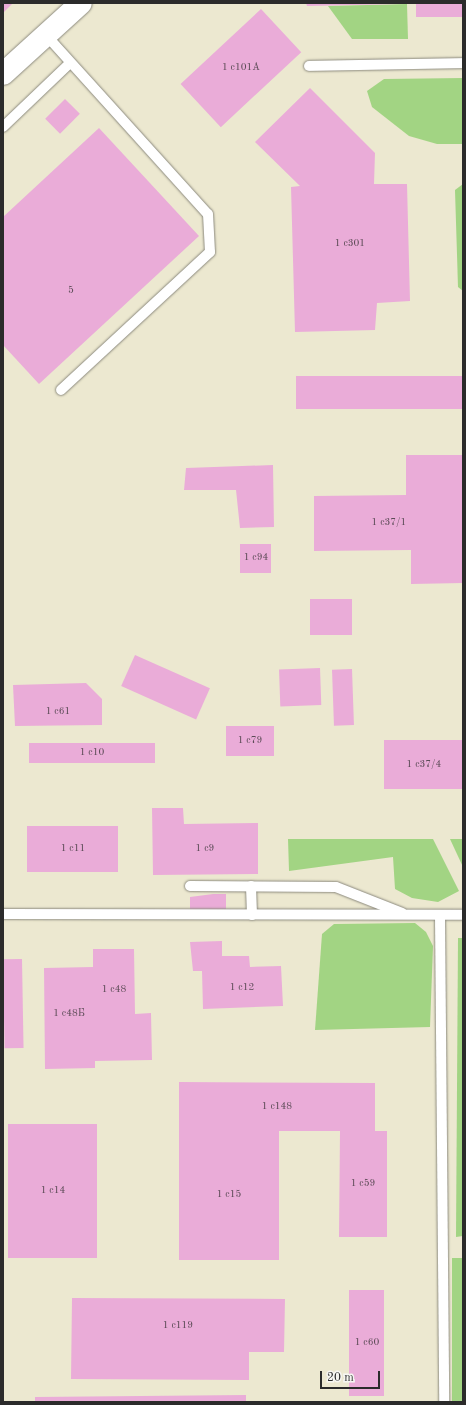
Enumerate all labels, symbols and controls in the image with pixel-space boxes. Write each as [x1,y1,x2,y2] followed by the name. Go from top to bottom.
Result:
[222,62,260,74] house number: 1 с101А
[335,238,365,250] house number: 1 с301
[68,285,74,297] house number: 5
[372,517,406,529] house number: 1 с37/1
[244,552,268,564] house number: 1 с94
[46,706,70,718] house number: 1 с61
[238,735,262,747] house number: 1 с79
[80,747,104,759] house number: 1 с10
[407,759,441,771] house number: 1 с37/4
[61,843,85,855] house number: 1 с11
[196,843,214,855] house number: 1 с9
[230,982,254,994] house number: 1 с12
[102,984,126,996] house number: 1 с48
[53,1008,85,1020] house number: 1 с48Б
[262,1101,292,1113] house number: 1 с148
[351,1178,375,1190] house number: 1 с59
[41,1185,65,1197] house number: 1 с14
[217,1189,241,1201] house number: 1 с15
[163,1320,193,1332] house number: 1 с119
[355,1337,379,1349] house number: 1 с60
[322,1363,382,1389] scale bar
[327,1372,354,1384] text: 20 m

